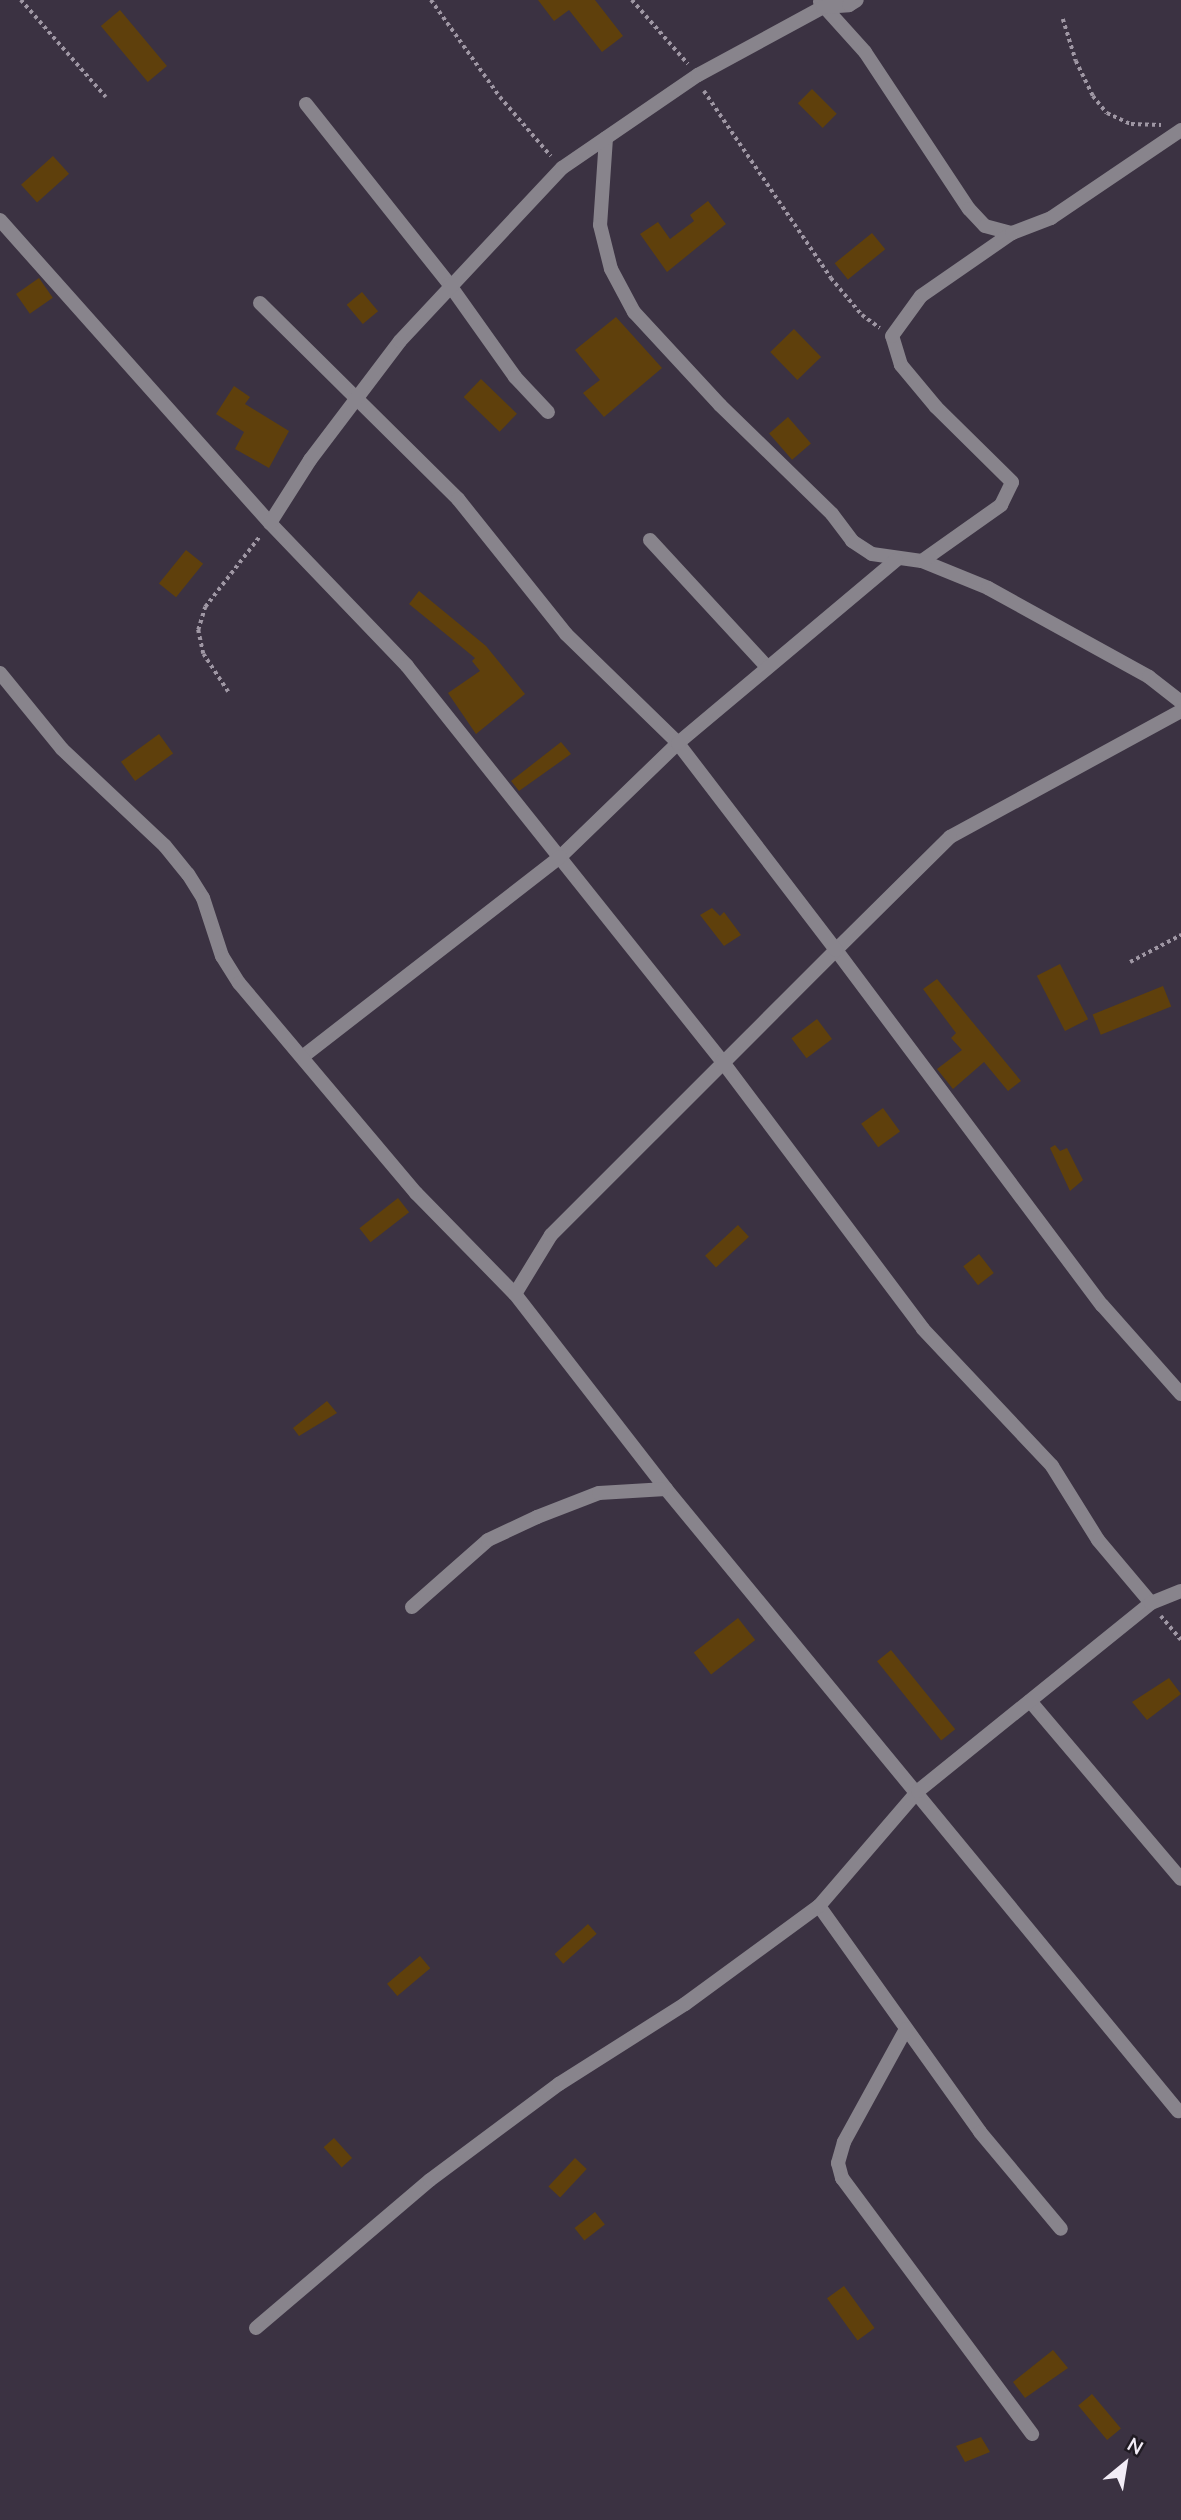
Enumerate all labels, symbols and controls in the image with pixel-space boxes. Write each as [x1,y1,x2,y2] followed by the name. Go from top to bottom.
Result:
[1090,2429,1160,2499] north arrow
[1123,2432,1148,2460] text: N

